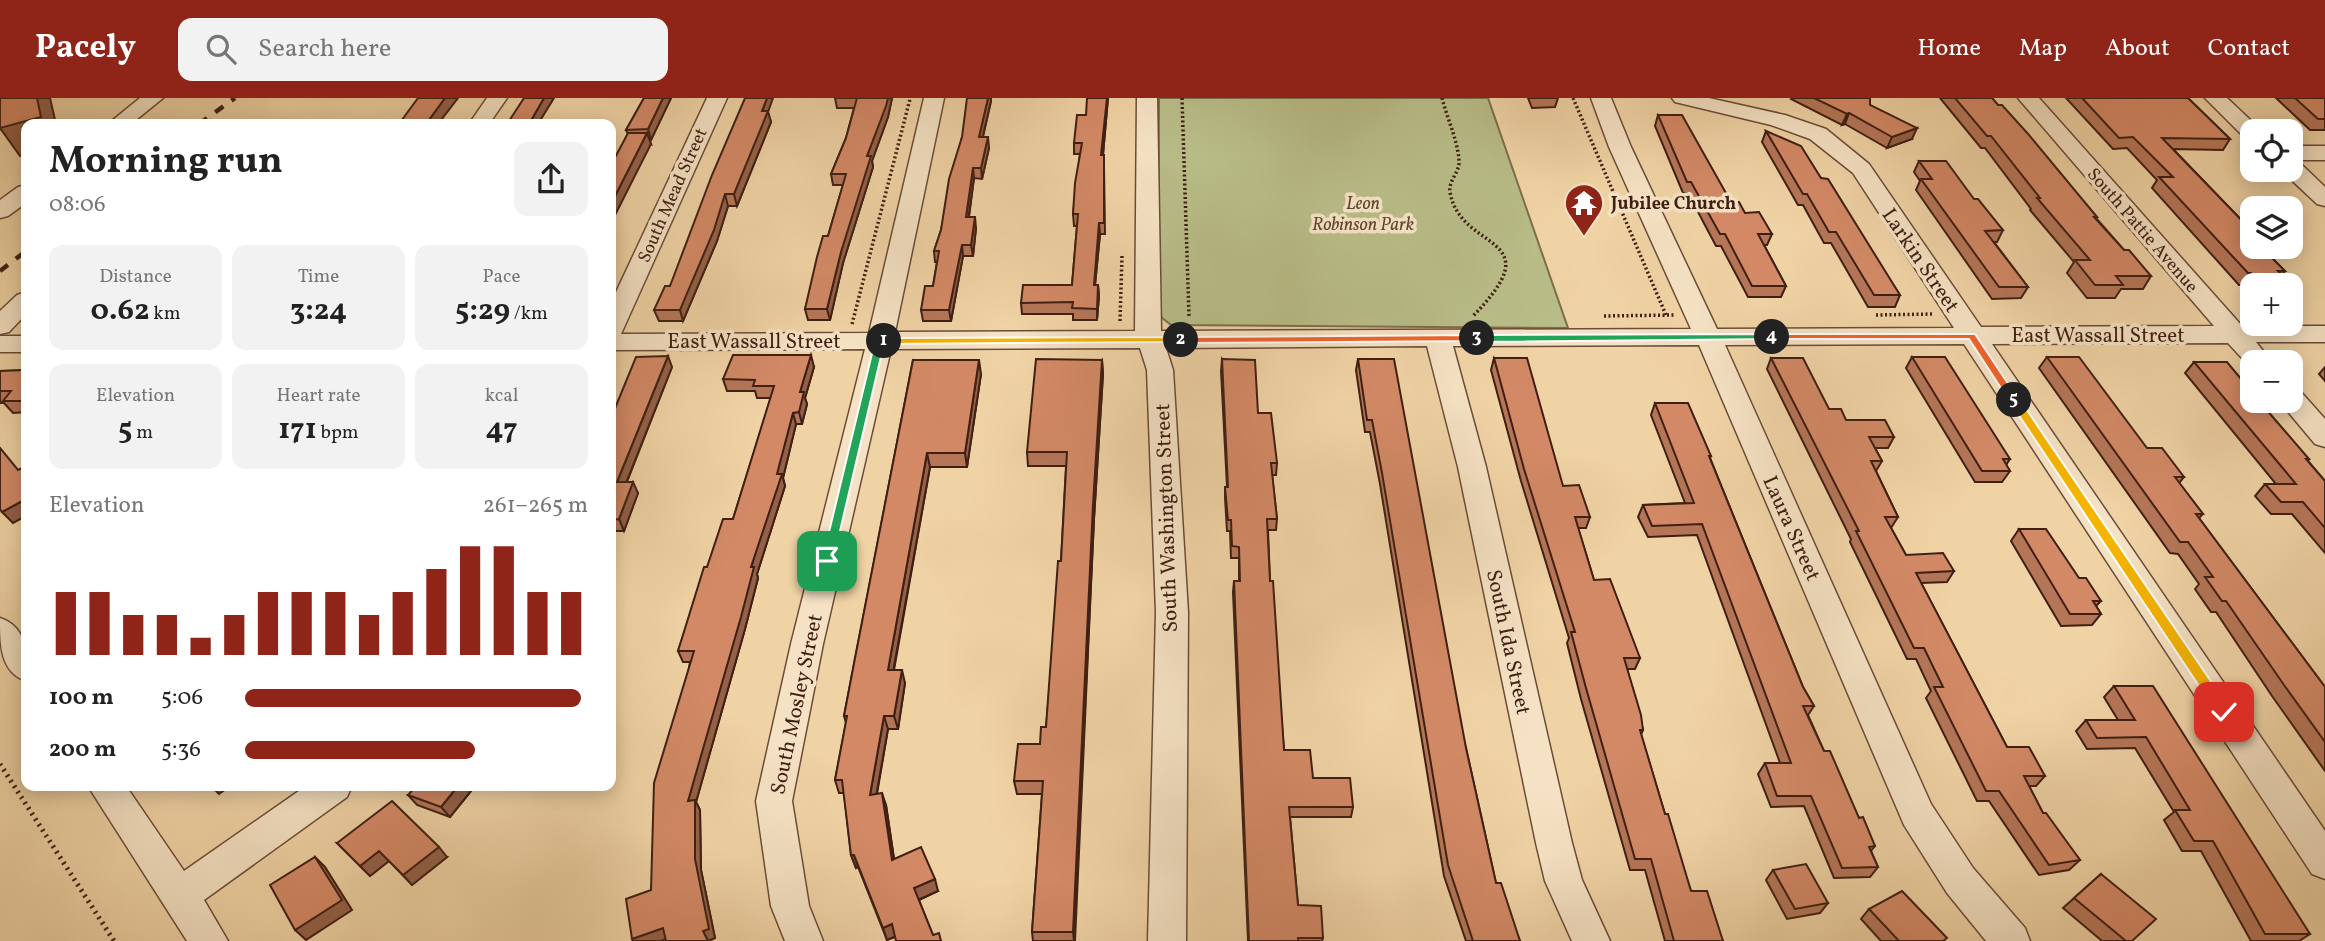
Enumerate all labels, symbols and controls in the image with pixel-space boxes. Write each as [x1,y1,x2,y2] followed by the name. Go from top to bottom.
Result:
[178,18,668,81] search box
[35,26,136,72] text: Pacely
[202,30,240,68] icon: search
[258,31,391,67] text: Search here
[1917,32,1981,66] text: Home
[2019,32,2067,66] text: Map
[2105,32,2170,66] text: About
[2208,32,2290,66] text: Contact
[2240,119,2303,413] map controls
[2240,119,2303,182] button: locate
[632,124,714,267] street label: South Mead Street
[49,136,283,189] text: Morning run
[514,142,588,216] button: share
[2080,163,2203,299] street label: South Pattie Avenue
[1563,182,1605,237] temple icon: Jubilee Church
[49,189,106,221] text: 08:06
[1312,192,1414,238] park label: Leon Robinson Park
[1610,192,1736,217] place label: Jubilee Church
[2240,196,2303,259] button: layers
[1874,203,1965,319] street label: Larkin Street
[99,264,172,290] text: Distance
[298,264,339,290] text: Time
[482,264,521,290] text: Pace
[2240,273,2303,336] button: +
[90,290,150,332] text: 0.62
[290,290,347,332] text: 3:24
[455,290,510,332] text: 5:29
[150,301,181,327] text: km
[510,301,548,327] text: /km
[1460,320,1494,356] pin: 3
[1754,320,1790,354] pin: 4
[1164,322,1198,358] pin: 2
[2011,322,2185,351] street label: East Wassall Street
[1766,323,1777,349] text: 4
[866,324,902,358] pin: 1
[1472,324,1481,350] text: 3
[1176,326,1185,352] text: 2
[880,327,887,353] text: 1
[667,328,841,357] street label: East Wassall Street
[2240,350,2303,413] button: −
[1996,382,2032,418] pin: 5
[96,383,175,409] text: Elevation
[277,383,360,409] text: Heart rate
[485,383,518,409] text: kcal
[2009,386,2018,412] text: 5
[1149,403,1186,633] street label: South Washington Street
[118,409,132,451] text: 5
[278,409,317,451] text: 171
[485,409,518,451] text: 47
[132,420,153,446] text: m
[317,420,359,446] text: bpm
[1754,471,1827,586] street label: Laura Street
[49,490,145,522] text: Elevation
[483,490,588,522] text: 261–265 m
[797,531,857,591] pin
[808,542,846,580] icon: arrive
[1478,567,1537,718] street label: South Ida Street
[764,611,831,797] street label: South Mosley Street
[49,682,114,714] text: 100 m
[161,682,203,714] text: 5:06
[2194,682,2254,742] pin
[2205,693,2243,731] icon: check
[49,734,116,766] text: 200 m
[161,734,201,766] text: 5:36

